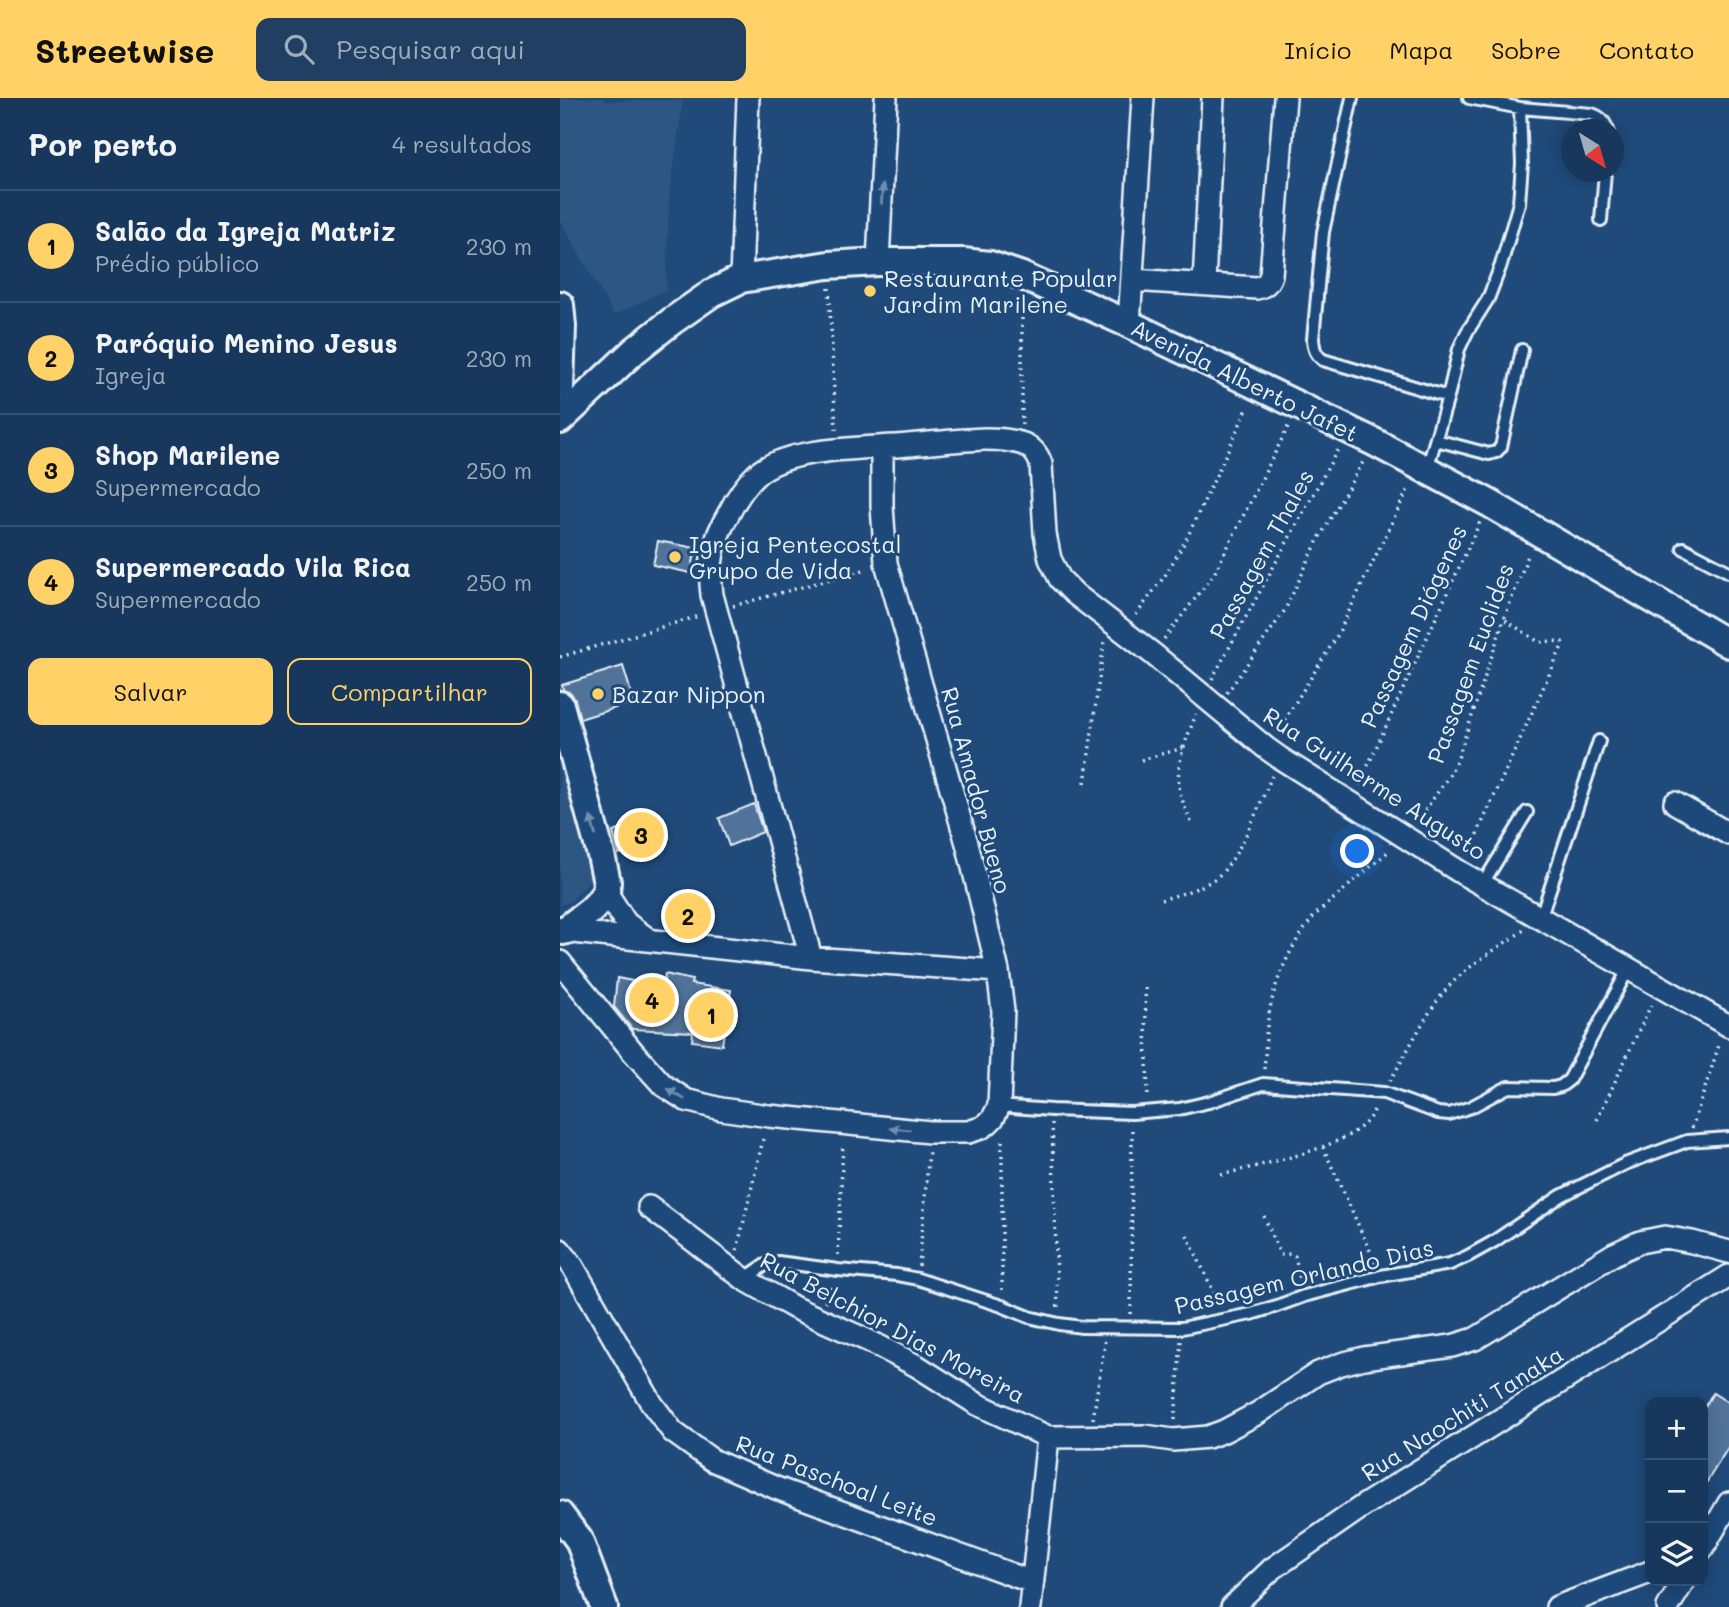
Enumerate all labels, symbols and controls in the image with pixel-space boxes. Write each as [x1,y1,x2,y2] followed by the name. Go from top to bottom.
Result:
[256,18,746,81] search box
[35,28,214,71] text: Streetwise
[280,30,318,68] icon: search
[336,32,525,66] text: Pesquisar aqui
[1284,34,1351,65] text: Início
[1389,34,1453,65] text: Mapa
[1491,34,1561,65] text: Sobre
[1599,34,1694,65] text: Contato
[1561,119,1624,182] north arrow
[28,124,177,164] text: Por perto
[392,129,532,159] text: 4 resultados
[876,183,887,205] one-way arrow
[95,214,396,248] text: Salão da Igreja Matriz
[46,231,56,261] text: 1
[466,231,532,261] text: 230 m
[95,248,259,278] text: Prédio público
[884,263,1118,319] place label: Restaurante Popular Jardim Marilene
[862,283,878,299] marker: Restaurante Popular Jardim Marilene
[1126,312,1364,448] street label: Avenida Alberto Jafet
[95,326,398,360] text: Paróquio Menino Jesus
[45,343,57,373] text: 2
[466,343,532,373] text: 230 m
[95,360,166,390] text: Igreja
[95,438,280,472] text: Shop Marilene
[44,455,58,485] text: 3
[466,455,532,485] text: 250 m
[1202,464,1320,644] street label: Passagem Thales
[95,472,261,502] text: Supermercado
[1353,520,1473,732] street label: Passagem Diógenes
[689,529,902,585] place label: Igreja Pentecostal Grupo de Vida
[667,549,683,565] marker: Igreja Pentecostal Grupo de Vida
[95,550,411,584] text: Supermercado Vila Rica
[1420,559,1520,767] street label: Passagem Euclides
[44,567,58,597] text: 4
[466,567,532,597] text: 250 m
[95,584,261,614] text: Supermercado
[28,658,273,725] button: Salvar
[287,658,532,725] button: Compartilhar
[612,679,765,709] place label: Bazar Nippon
[935,684,1019,896] street label: Rua Amador Bueno
[590,686,606,702] marker: Bazar Nippon
[1258,700,1492,866] street label: Rua Guilherme Augusto
[618,809,664,861] pin: 3
[588,815,598,836] one-way arrow
[1340,834,1374,868] your location
[665,890,711,942] pin: 2
[629,974,675,1026] pin: 4
[688,989,734,1041] pin: 1
[667,1087,686,1100] one-way arrow
[888,1123,910,1134] one-way arrow
[1172,1232,1436,1320] street label: Passagem Orlando Dias
[755,1244,1031,1410] street label: Rua Belchior Dias Moreira
[1355,1339,1569,1487] street label: Rua Naochiti Tanaka
[1645,1397,1708,1586] map controls
[1645,1397,1708,1460] button: +
[732,1428,942,1532] street label: Rua Paschoal Leite
[1645,1460,1708,1523] button: −
[1645,1523,1708,1586] button: layers

